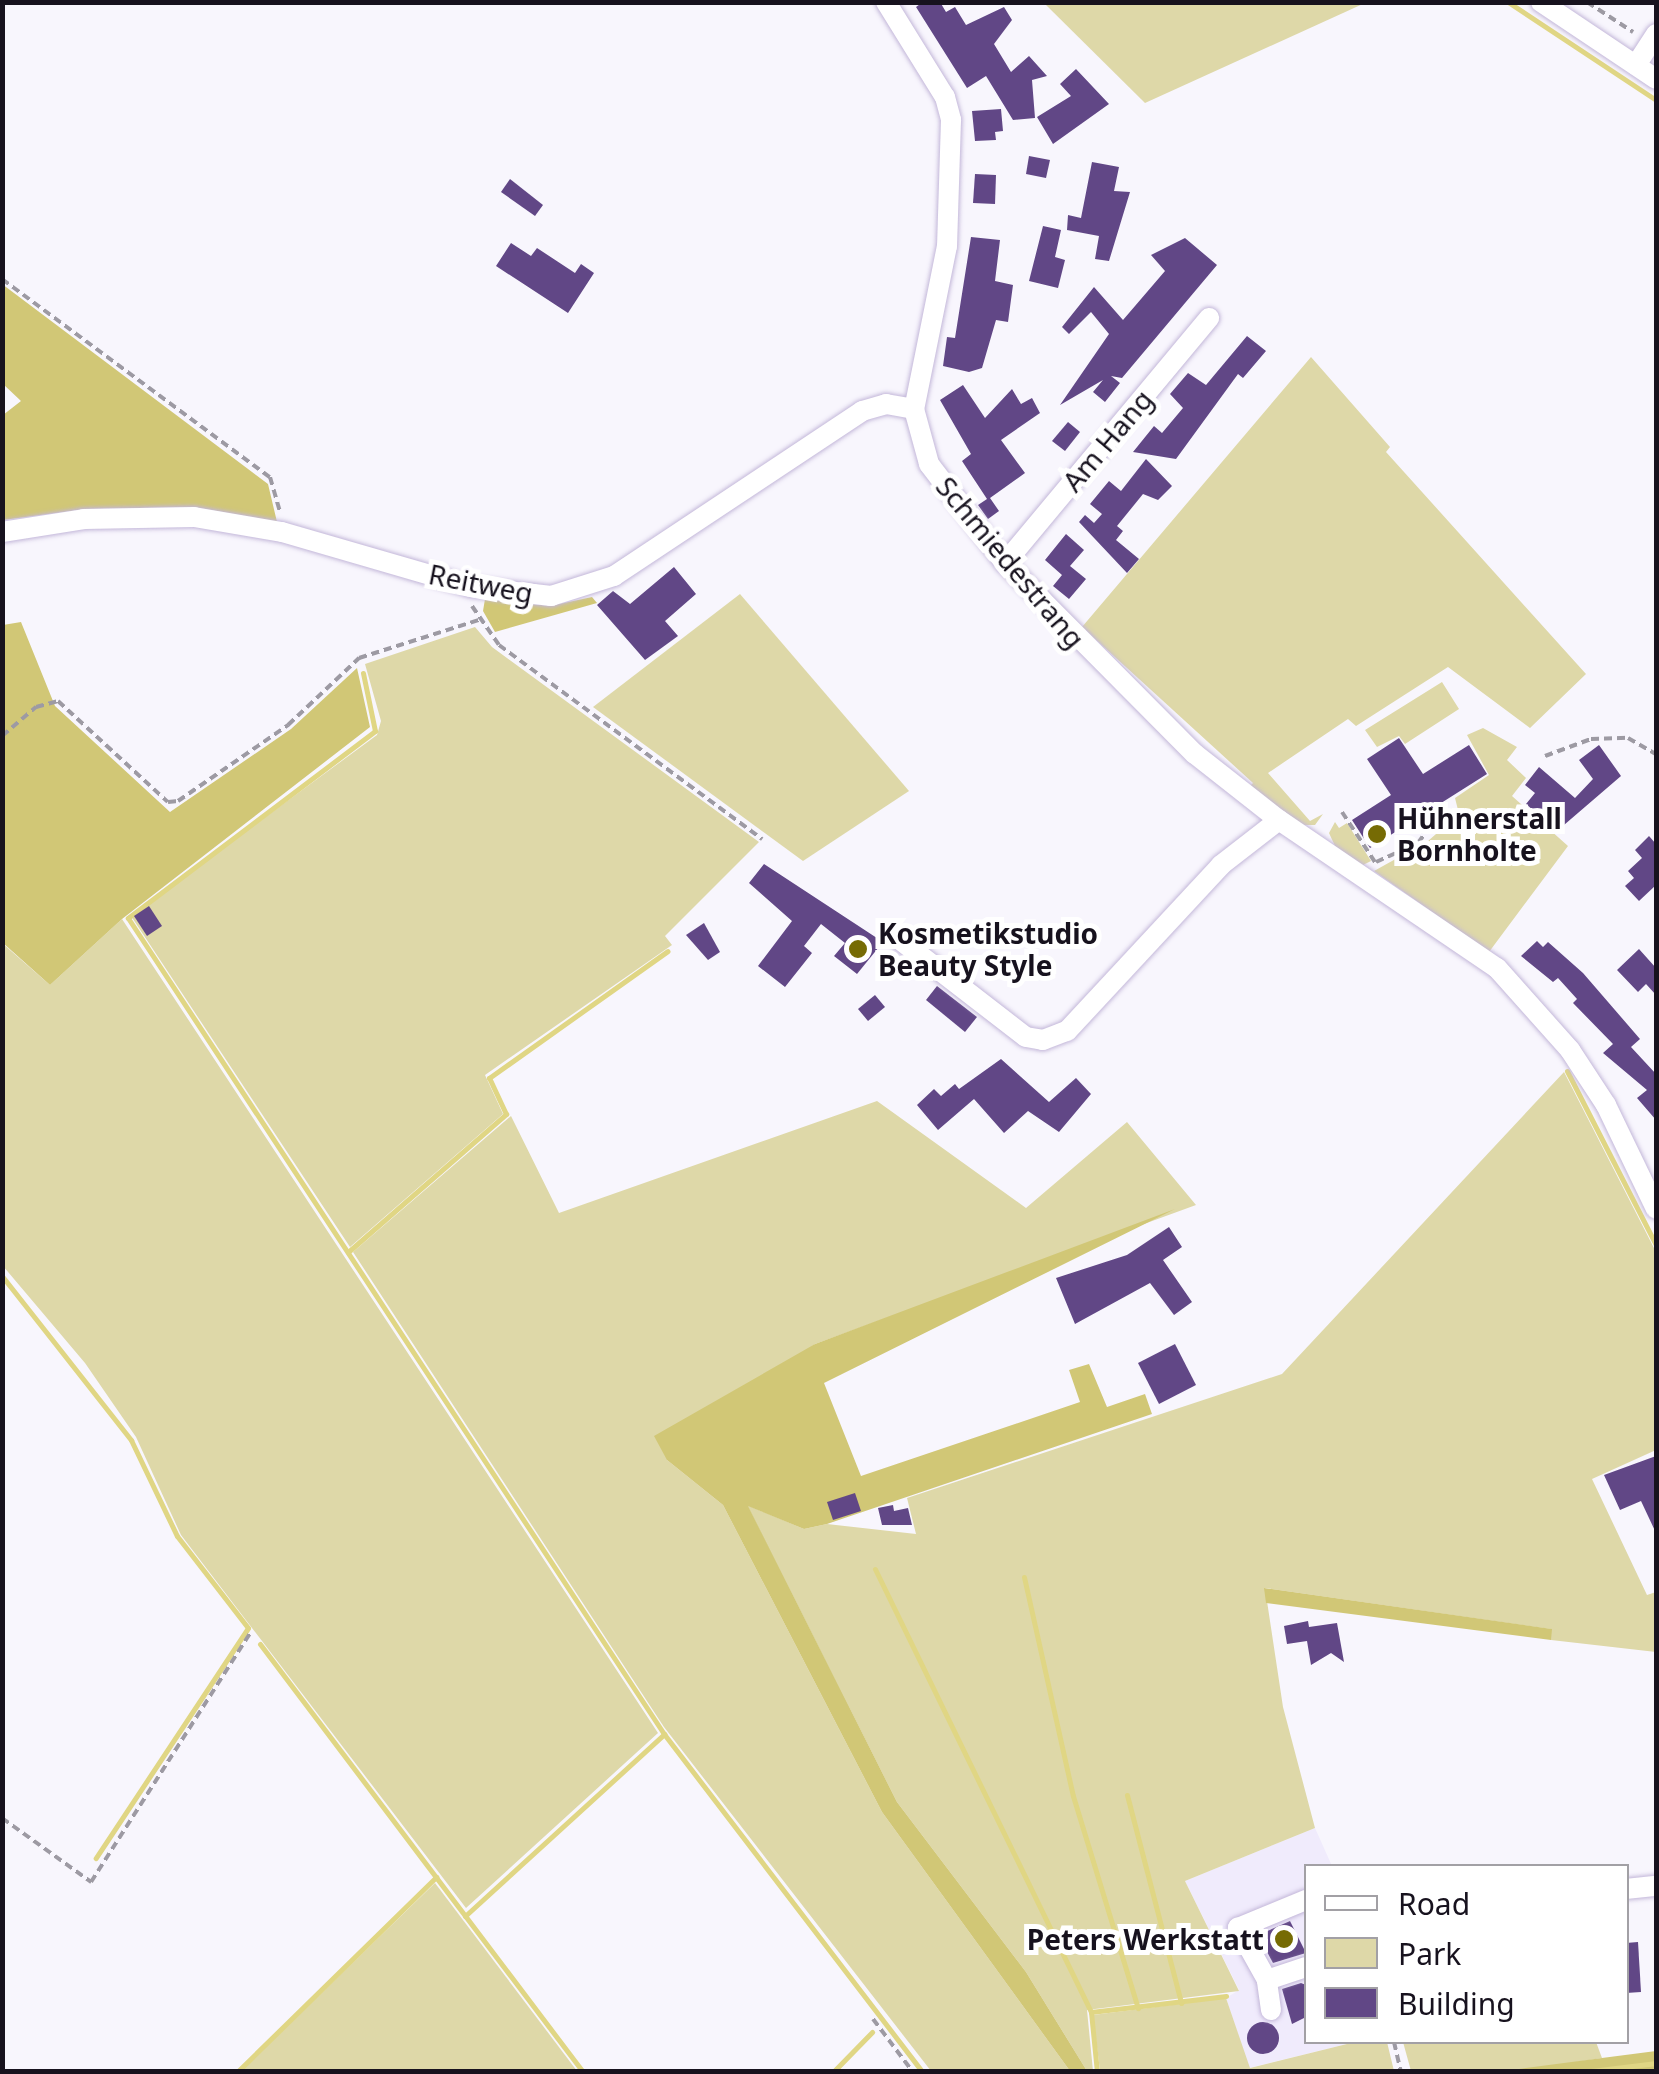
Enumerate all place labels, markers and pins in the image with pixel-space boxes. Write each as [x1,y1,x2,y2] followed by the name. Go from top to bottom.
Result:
[1397,801,1562,867] place label: Hühnerstall Bornholte
[1366,823,1388,845] marker: Hühnerstall Bornholte
[878,916,1098,982] place label: Kosmetikstudio Beauty Style
[847,938,869,960] marker: Kosmetikstudio Beauty Style
[1027,1922,1264,1956] place label: Peters Werkstatt
[1273,1928,1295,1950] marker: Peters Werkstatt

